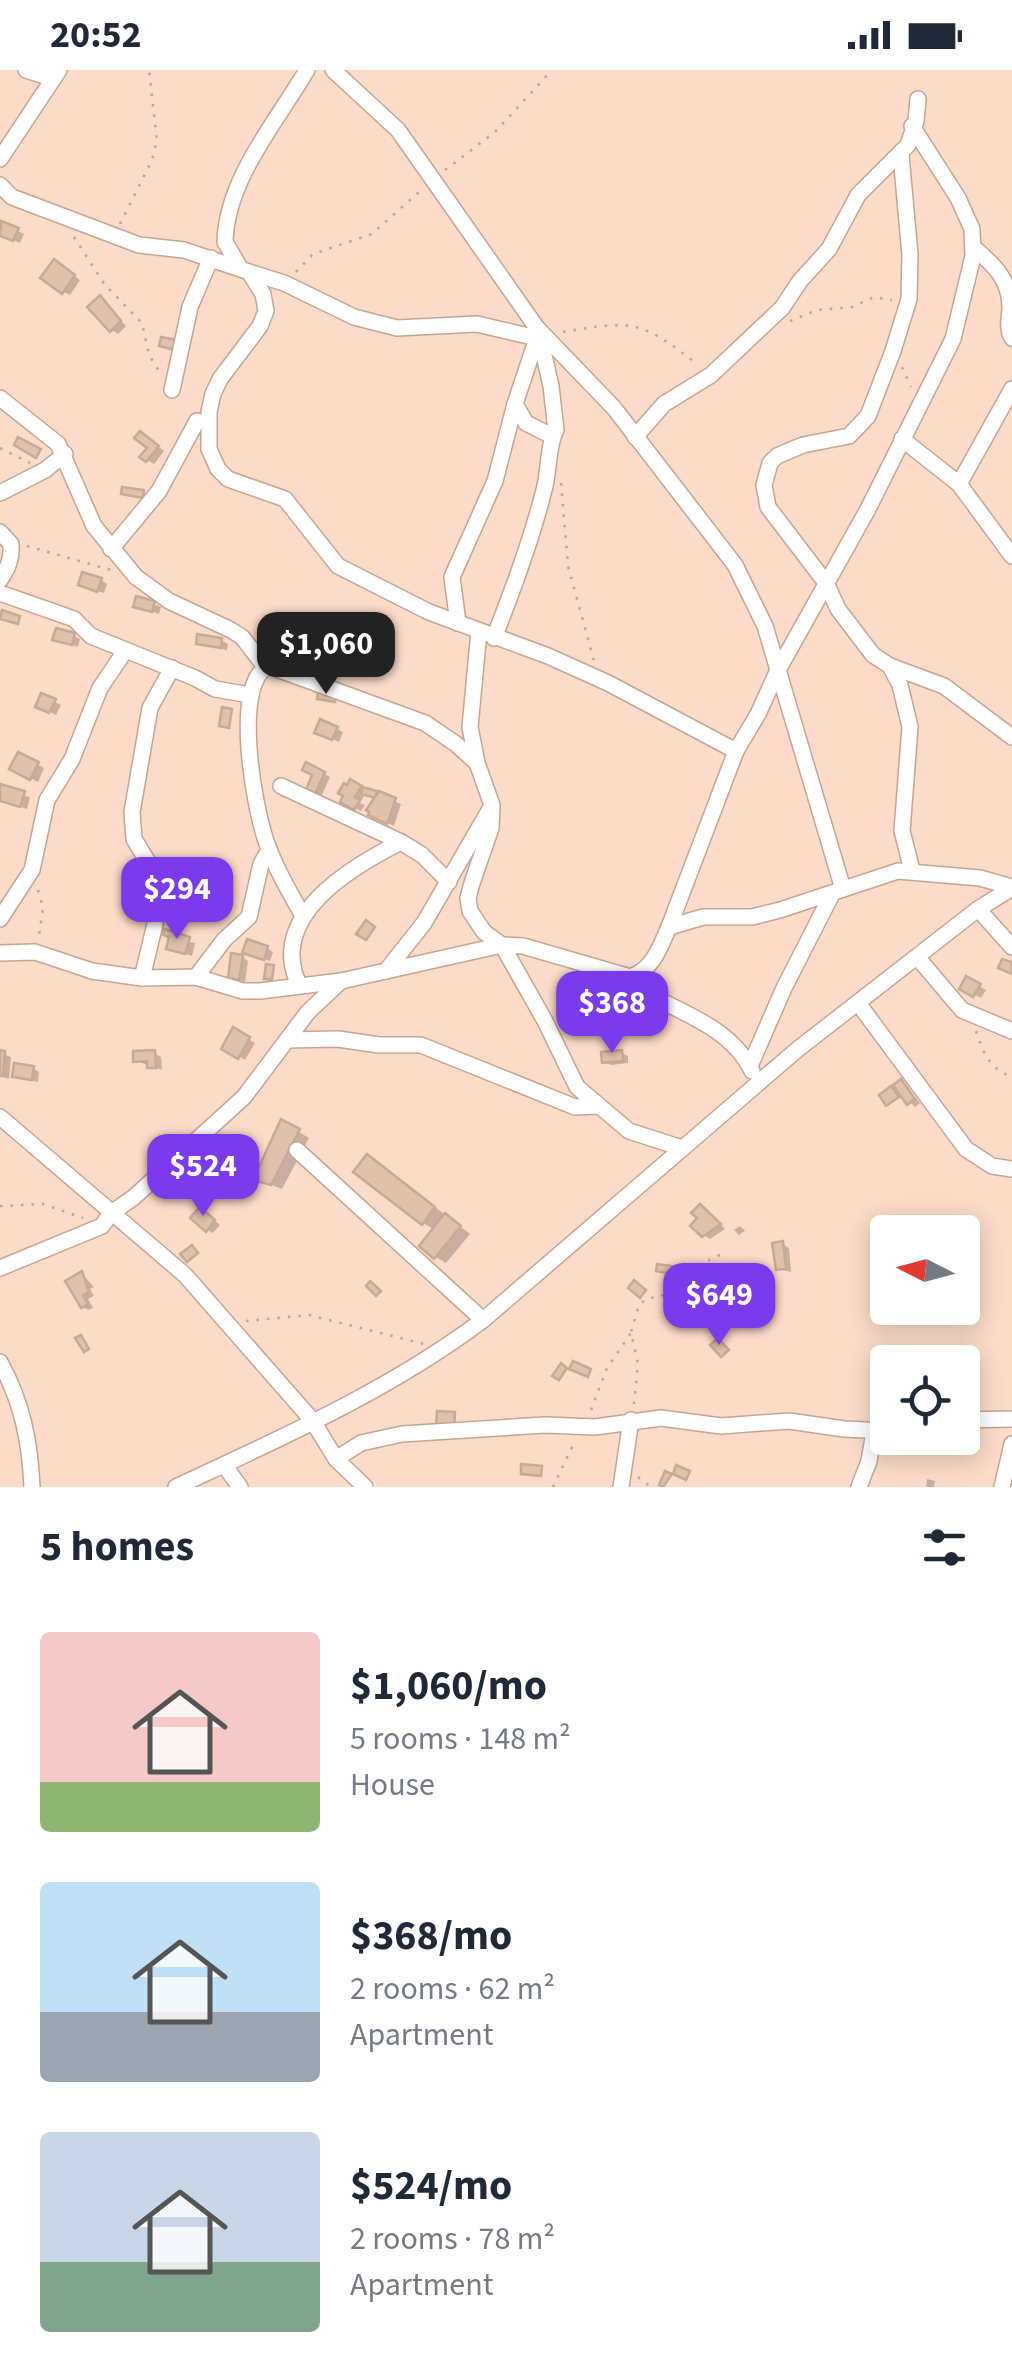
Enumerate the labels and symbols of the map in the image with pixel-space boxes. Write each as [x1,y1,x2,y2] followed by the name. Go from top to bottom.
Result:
[245,612,407,697] pin: $1,060
[118,857,236,942] pin: $294
[553,971,671,1056] pin: $368
[144,1134,262,1219] pin: $524
[870,1215,980,1325] north arrow
[660,1263,778,1348] pin: $649

